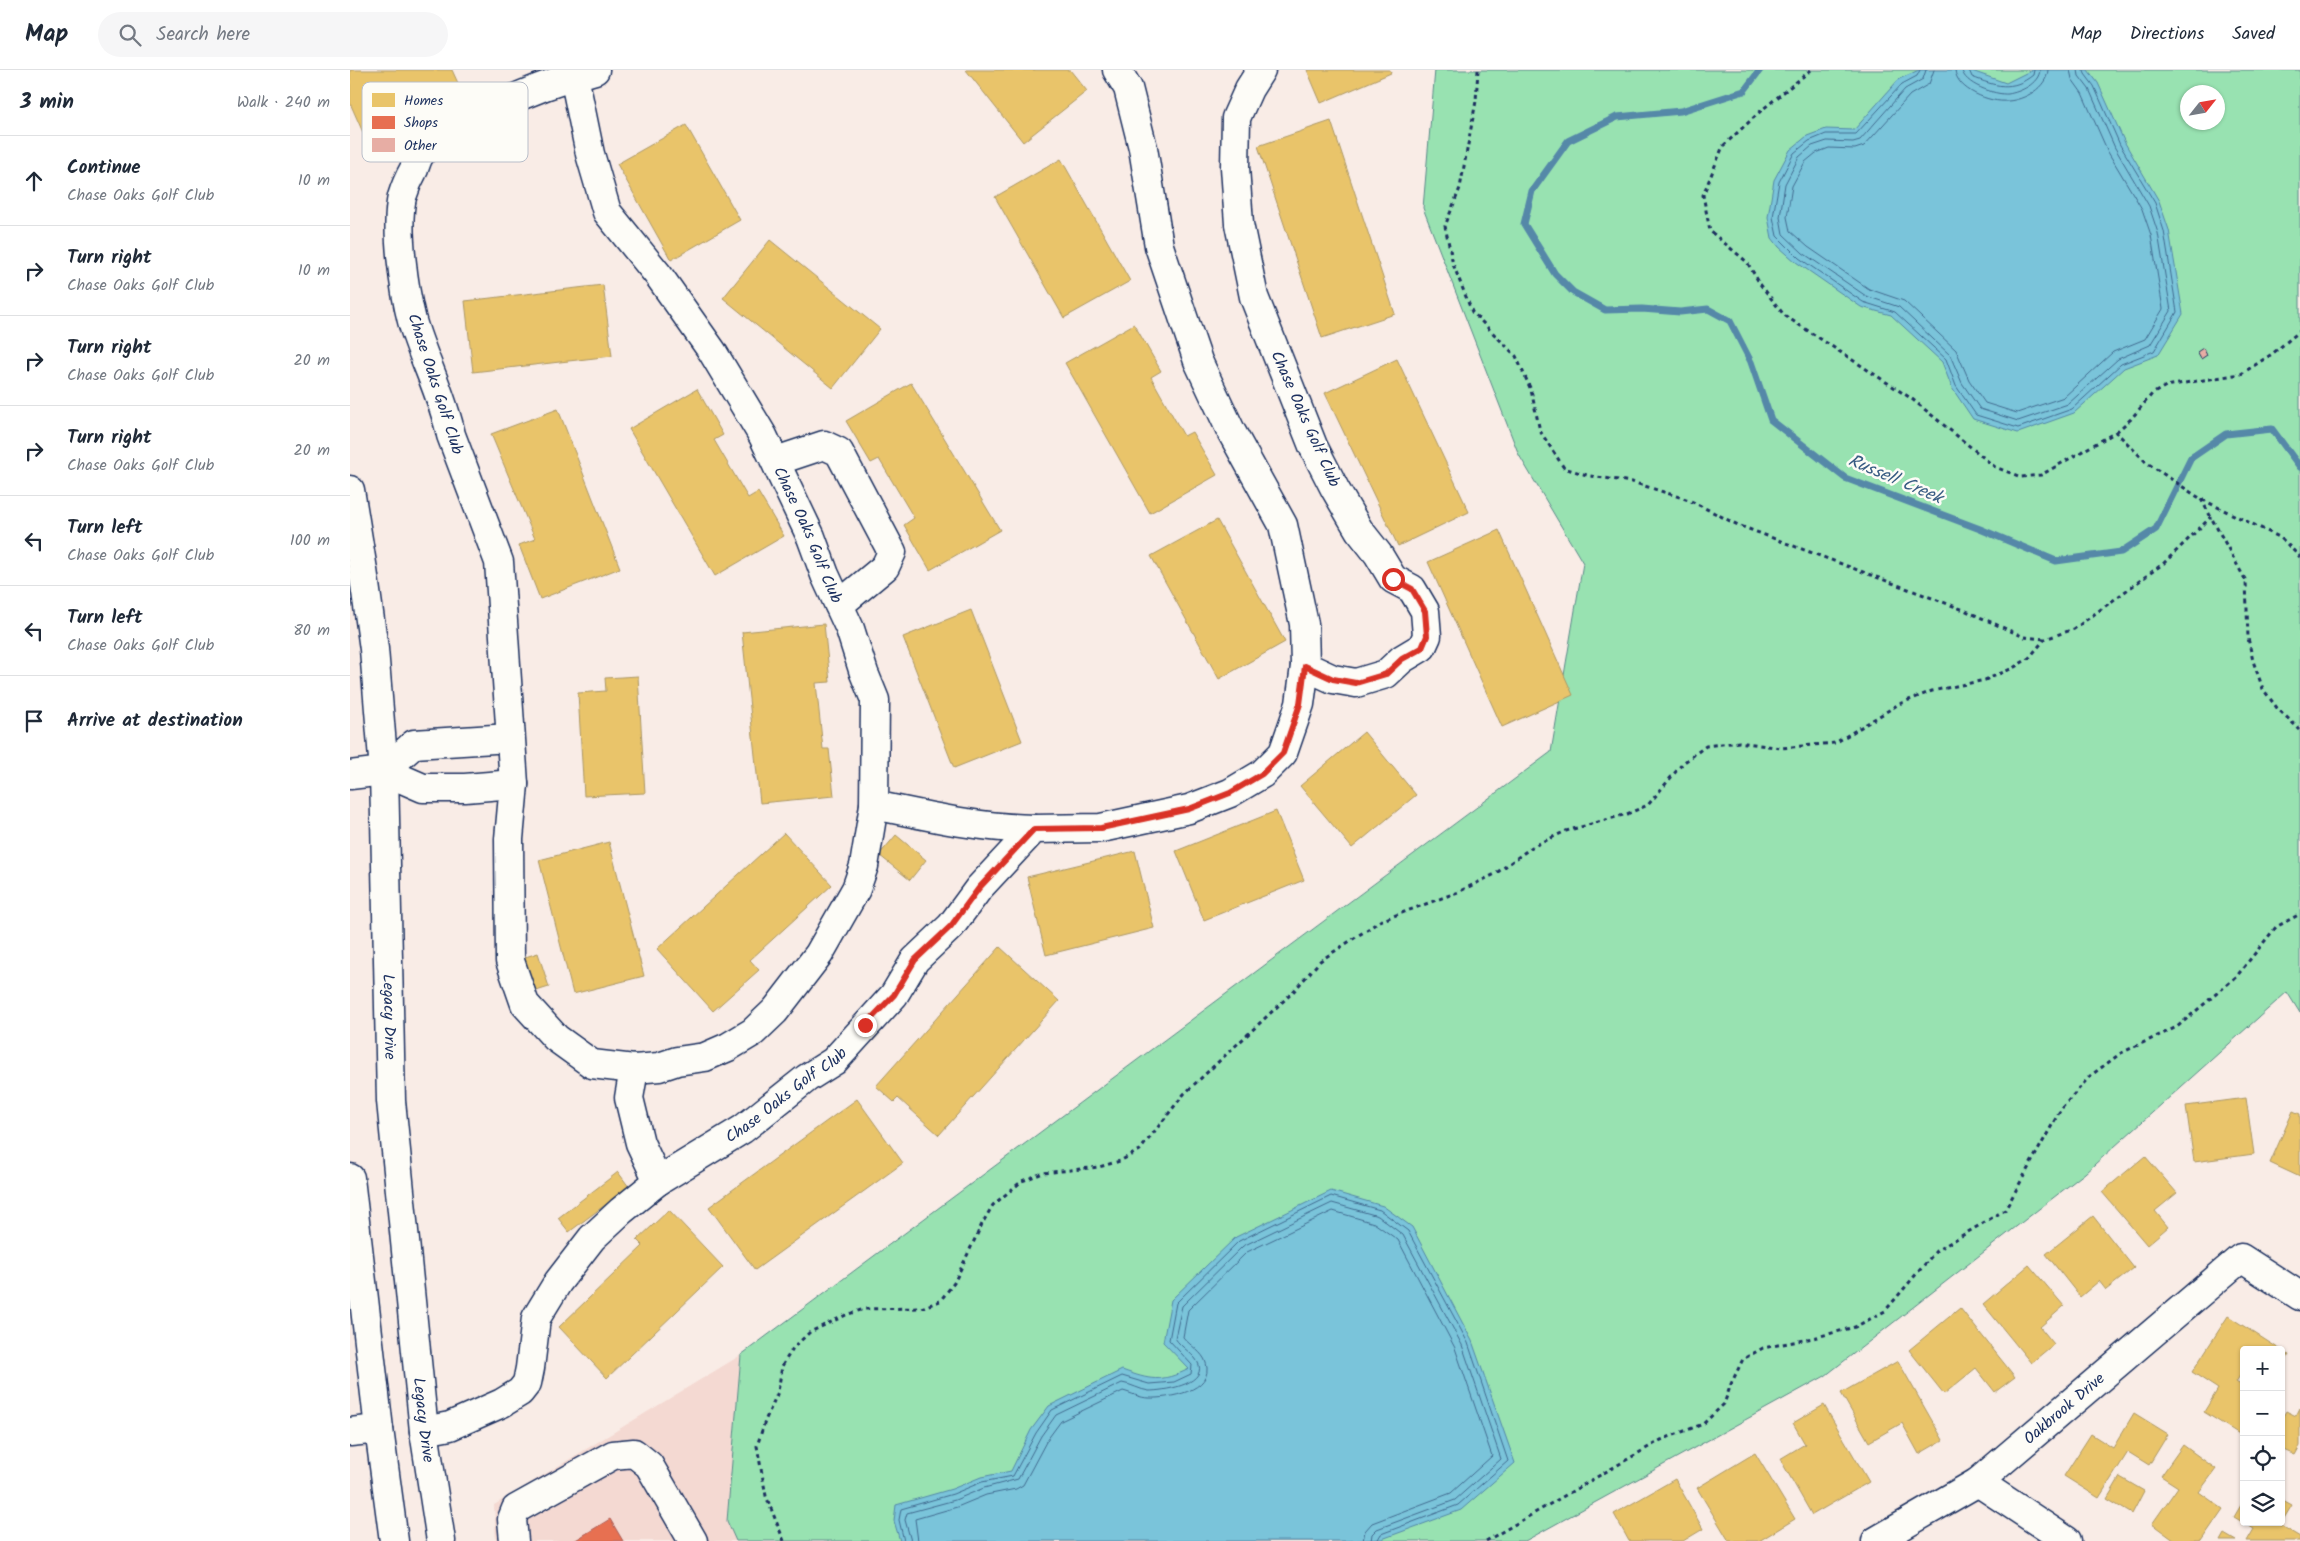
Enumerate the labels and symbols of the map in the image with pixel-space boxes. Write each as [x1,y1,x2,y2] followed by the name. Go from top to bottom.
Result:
[362,82,528,162] legend
[2180,85,2225,130] north arrow
[404,90,443,112] text: Homes
[404,112,438,134] text: Shops
[404,135,438,157] text: Other
[400,310,470,458] street label: Chase Oaks Golf Club
[1264,347,1347,492] street label: Chase Oaks Golf Club
[1843,447,1949,514] water label: Russell Creek
[767,462,849,608] street label: Chase Oaks Golf Club
[1382,568,1405,591] route start
[376,974,403,1060] street label: Legacy Drive
[854,1014,877,1037] route end
[720,1041,854,1149] street label: Chase Oaks Golf Club
[2018,1367,2110,1451] street label: Oakbrook Drive
[406,1376,441,1464] street label: Legacy Drive

